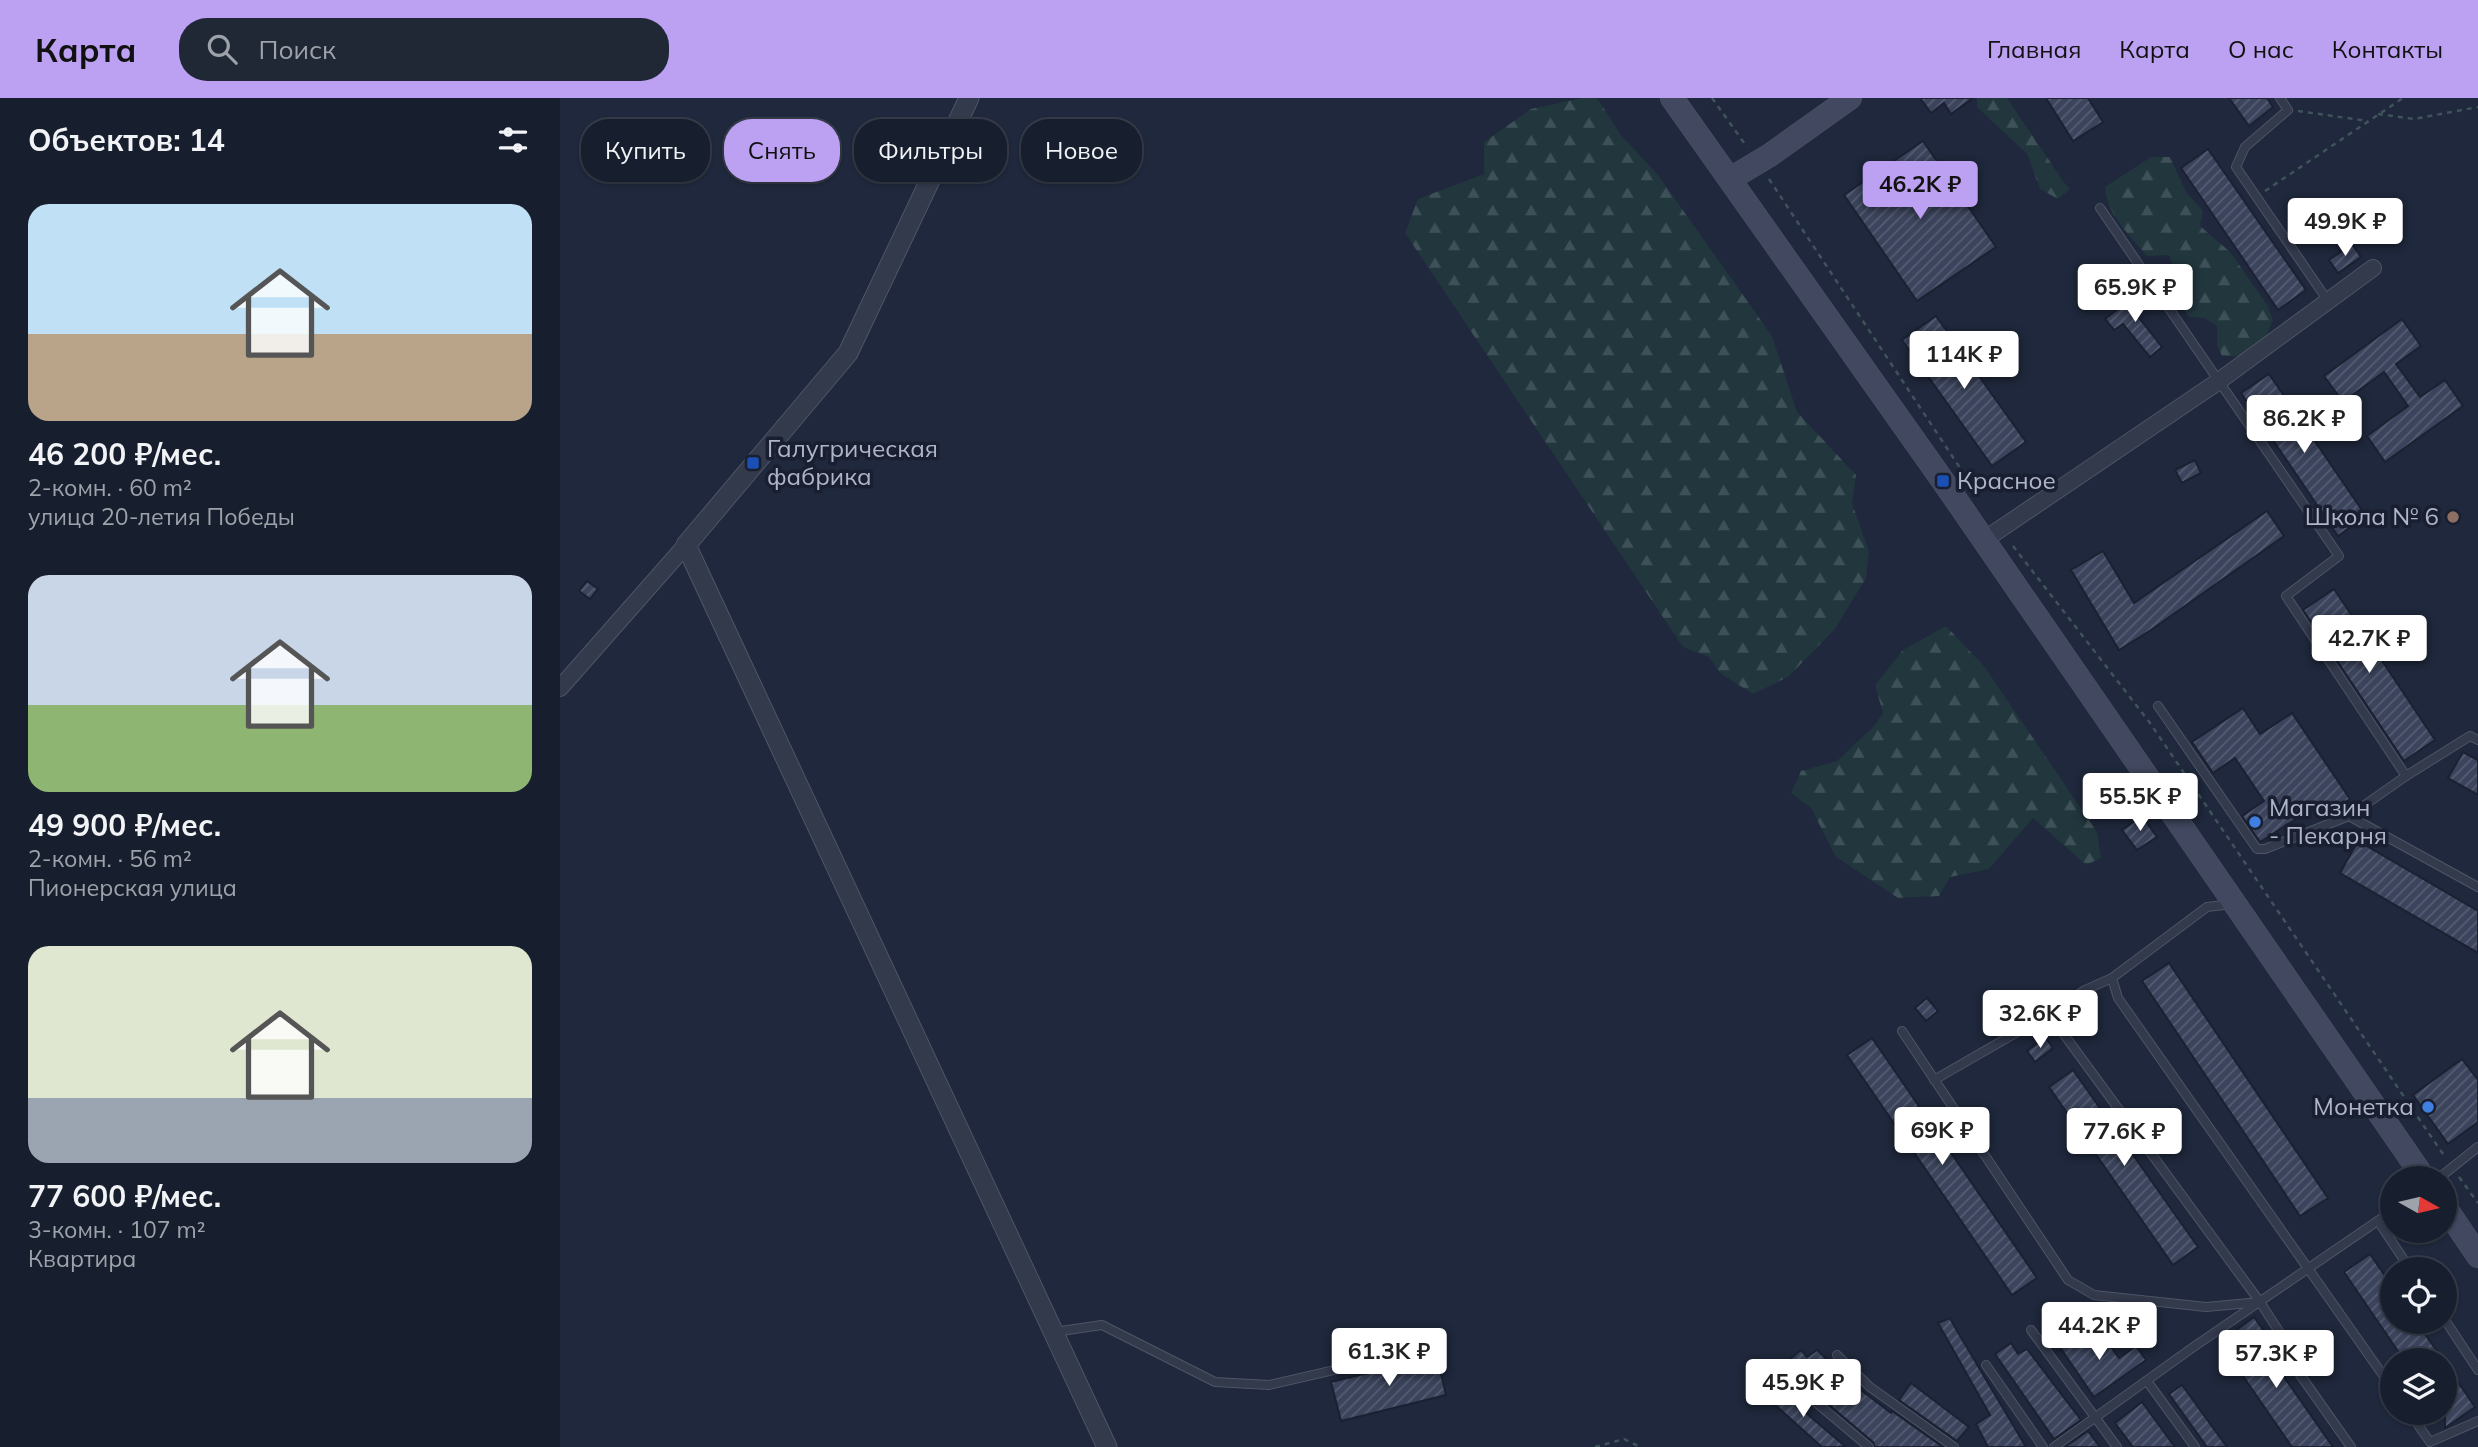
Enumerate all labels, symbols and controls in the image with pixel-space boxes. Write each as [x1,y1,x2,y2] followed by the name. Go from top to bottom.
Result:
[179,18,669,81] search box
[35,29,137,70] text: Карта
[203,30,241,68] icon: search
[259,33,336,66] text: Поиск
[1987,34,2081,64] text: Главная
[2119,34,2190,64] text: Карта
[2228,34,2294,64] text: О нас
[2332,34,2443,64] text: Контакты
[581,119,710,182] chip: Купить
[724,119,840,182] chip: Снять
[854,119,1007,182] chip: Фильтры
[1021,119,1142,182] chip: Новое
[28,121,225,159] text: Объектов: 14
[494,121,532,159] icon: filters
[1855,162,1985,221] pin: 46.2K ₽
[1879,169,1961,198] text: 46.2K ₽
[2280,198,2410,258] pin: 49.9K ₽
[2304,206,2386,235] text: 49.9K ₽
[217,250,343,376] icon: home
[2070,264,2200,324] pin: 65.9K ₽
[2094,272,2176,301] text: 65.9K ₽
[1907,331,2021,391] pin: 114K ₽
[1926,339,2002,368] text: 114K ₽
[2239,396,2369,455] pin: 86.2K ₽
[2263,403,2345,432] text: 86.2K ₽
[767,433,938,491] place label: Галугрическая фабрика
[28,435,221,473] text: 46 200 ₽/мес.
[745,455,761,471] marker: Галугрическая фабрика
[1957,465,2056,495] place label: Красное
[28,473,192,502] text: 2-комн. · 60 m²
[1935,473,1951,489] marker: Красное
[2305,501,2439,531] place label: Школа № 6
[28,502,295,531] text: улица 20-летия Победы
[2445,509,2461,525] marker: Школа № 6
[2304,616,2434,675] pin: 42.7K ₽
[217,621,343,747] icon: home
[2328,623,2410,652] text: 42.7K ₽
[2075,774,2205,833] pin: 55.5K ₽
[2099,781,2181,810] text: 55.5K ₽
[2269,792,2387,850] place label: Магазин - Пекарня
[28,806,221,844] text: 49 900 ₽/мес.
[2247,814,2263,830] marker: Магазин - Пекарня
[28,844,192,873] text: 2-комн. · 56 m²
[28,873,237,902] text: Пионерская улица
[1975,990,2105,1050] pin: 32.6K ₽
[217,992,343,1118] icon: home
[1999,998,2081,1027] text: 32.6K ₽
[2313,1091,2414,1121] place label: Монетка
[2420,1099,2436,1115] marker: Монетка
[1893,1108,1991,1167] pin: 69K ₽
[2059,1108,2189,1168] pin: 77.6K ₽
[1910,1115,1974,1144] text: 69K ₽
[2083,1116,2165,1145] text: 77.6K ₽
[2380,1166,2457,1242] north arrow
[2380,1166,2457,1425] map controls
[28,1177,221,1215] text: 77 600 ₽/мес.
[28,1215,206,1244] text: 3-комн. · 107 m²
[28,1244,136,1273] text: Квартира
[2380,1257,2457,1334] button: locate
[2034,1302,2164,1362] pin: 44.2K ₽
[2058,1310,2140,1339] text: 44.2K ₽
[1324,1328,1454,1388] pin: 61.3K ₽
[2211,1330,2341,1390] pin: 57.3K ₽
[1348,1336,1430,1365] text: 61.3K ₽
[2235,1338,2317,1367] text: 57.3K ₽
[2380,1348,2457,1425] button: layers
[1738,1360,1868,1419] pin: 45.9K ₽
[1762,1367,1844,1396] text: 45.9K ₽

